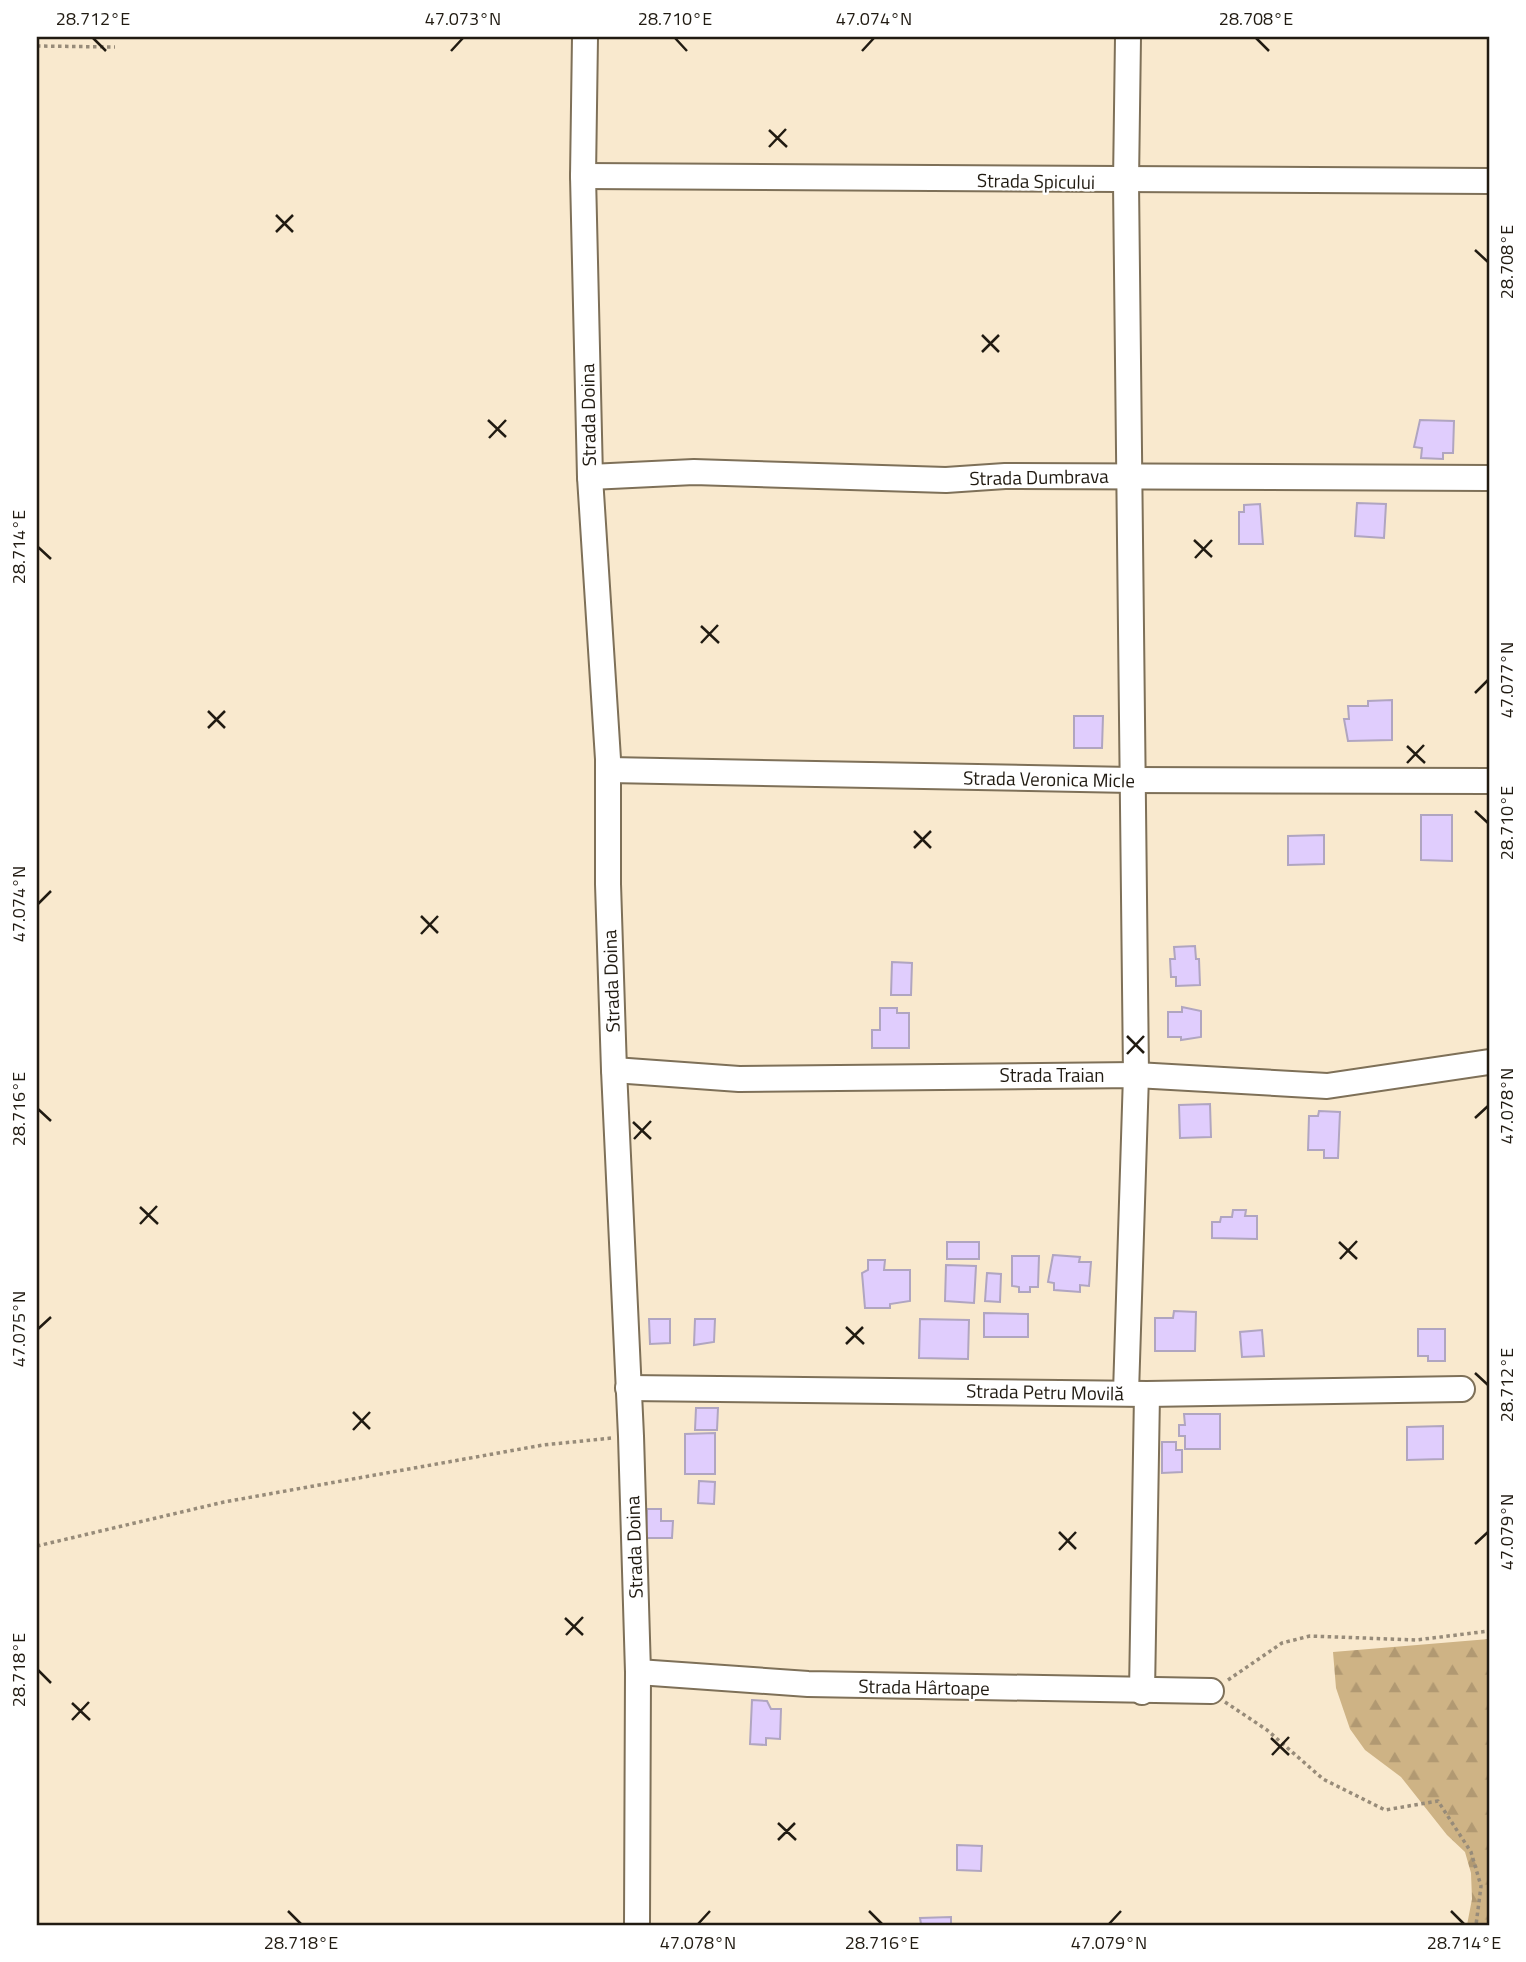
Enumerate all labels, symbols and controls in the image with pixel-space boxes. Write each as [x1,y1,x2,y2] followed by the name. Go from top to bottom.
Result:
[56,5,130,32] text: 28.712°E
[425,5,501,32] text: 47.073°N
[638,5,712,32] text: 28.710°E
[836,5,912,32] text: 47.074°N
[1219,5,1293,32] text: 28.708°E
[977,165,1095,196] street label: Strada Spicului
[1493,225,1520,299] text: 28.708°E
[572,363,603,467] street label: Strada Doina
[969,461,1109,492] street label: Strada Dumbrava
[5,510,32,584] text: 28.714°E
[1493,642,1520,718] text: 47.077°N
[963,763,1135,794] street label: Strada Veronica Micle
[1493,786,1520,860] text: 28.710°E
[5,866,32,942] text: 47.074°N
[594,929,627,1033] street label: Strada Doina
[1000,1060,1104,1089] street label: Strada Traian
[1493,1068,1520,1144] text: 47.078°N
[5,1072,32,1146] text: 28.716°E
[5,1291,32,1367] text: 47.075°N
[1493,1348,1520,1422] text: 28.712°E
[966,1376,1125,1407] street label: Strada Petru Movilă
[1493,1494,1520,1570] text: 47.079°N
[617,1495,650,1599] street label: Strada Doina
[5,1633,32,1707] text: 28.718°E
[858,1671,990,1702] street label: Strada Hârtoape
[264,1929,338,1956] text: 28.718°E
[660,1929,736,1956] text: 47.078°N
[845,1929,919,1956] text: 28.716°E
[1071,1929,1147,1956] text: 47.079°N
[1427,1929,1501,1956] text: 28.714°E

